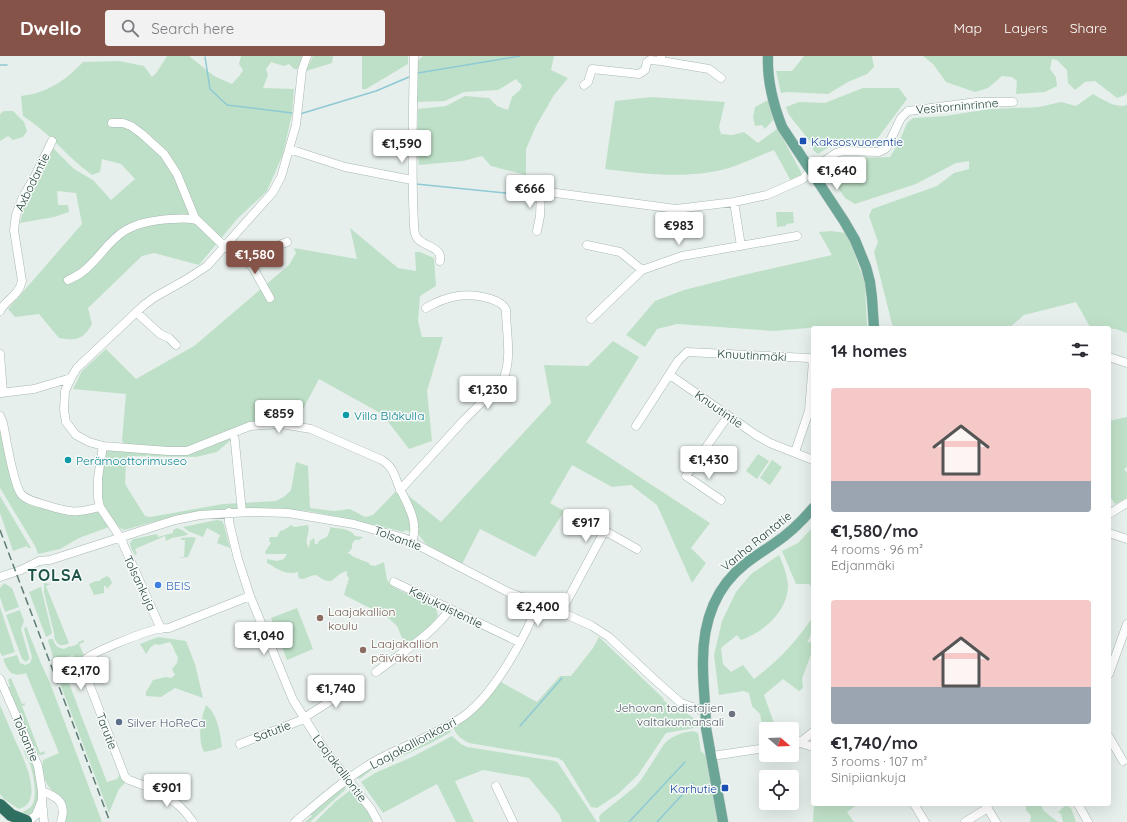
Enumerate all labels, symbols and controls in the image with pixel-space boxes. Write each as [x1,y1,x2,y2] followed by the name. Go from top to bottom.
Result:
[105,10,385,46] search box
[20,16,81,40] text: Dwello
[119,17,141,39] icon: search
[151,19,234,38] text: Search here
[953,19,982,37] text: Map
[1004,19,1048,37] text: Layers
[1070,19,1107,37] text: Share
[915,95,999,117] street label: Vesitorninrinne
[369,130,435,164] pin: €1,590
[811,134,903,149] place label: Kaksosvuorentie
[382,135,422,151] text: €1,590
[798,136,808,146] marker: Kaksosvuorentie
[11,150,53,214] street label: Axbodantie
[804,157,870,191] pin: €1,640
[817,162,857,178] text: €1,640
[506,175,554,209] pin: €666
[515,180,545,196] text: €666
[655,212,703,246] pin: €983
[664,217,694,233] text: €983
[222,241,288,275] pin: €1,580
[235,246,275,262] text: €1,580
[1069,339,1091,361] icon: filters
[831,340,907,361] text: 14 homes
[717,346,787,364] street label: Knuutinmäki
[455,376,521,410] pin: €1,230
[468,381,508,397] text: €1,230
[692,387,746,431] street label: Knuutintie
[255,400,303,434] pin: €859
[264,405,294,421] text: €859
[354,408,424,423] place label: Villa Blåkulla
[341,410,351,420] marker: Villa Blåkulla
[925,414,997,486] icon: home
[676,446,742,480] pin: €1,430
[689,451,729,467] text: €1,430
[76,453,187,468] place label: Perämoottorimuseo
[63,455,73,465] marker: Perämoottorimuseo
[718,508,794,574] street label: Vanha Rantatie
[562,509,610,543] pin: €917
[572,514,600,530] text: €917
[831,520,918,541] text: €1,580/mo
[372,523,424,554] street label: Tolsantie
[831,541,923,557] text: 4 rooms · 96 m²
[121,553,159,613] street label: Tolsankuja
[831,557,895,573] text: Edjanmäki
[27,565,83,585] district label: TOLSA
[166,578,191,593] place label: BEIS
[153,580,163,590] marker: BEIS
[407,583,486,631] street label: Keijukaistentie
[505,593,571,627] pin: €2,400
[517,598,559,614] text: €2,400
[328,604,395,633] place label: Laajakallion koulu
[315,613,325,623] marker: Laajakallion koulu
[231,622,297,656] pin: €1,040
[925,626,997,698] icon: home
[244,627,284,643] text: €1,040
[371,636,438,665] place label: Laajakallion päiväkoti
[358,645,368,655] marker: Laajakallion päiväkoti
[48,657,114,691] pin: €2,170
[62,662,100,678] text: €2,170
[303,675,369,709] pin: €1,740
[316,680,356,696] text: €1,740
[615,700,724,729] place label: Jehovan todistajien valtakunnansali
[727,709,737,719] marker: Jehovan todistajien valtakunnansali
[93,710,121,752] street label: Tarutie
[9,712,43,764] street label: Tolsantie
[367,714,459,772] street label: Laajakallionkaari
[127,715,206,730] place label: Silver HoReCa
[114,717,124,727] marker: Silver HoReCa
[251,717,293,745] street label: Satutie
[759,722,799,762] north arrow
[759,722,799,810] map controls
[310,731,370,805] street label: Laajakalliontie
[831,732,918,753] text: €1,740/mo
[831,753,927,769] text: 3 rooms · 107 m²
[831,769,906,785] text: Sinipiiankuja
[759,770,799,810] button: locate
[143,774,191,808] pin: €901
[153,779,181,795] text: €901
[670,781,717,796] place label: Karhutie
[720,783,730,793] marker: Karhutie

